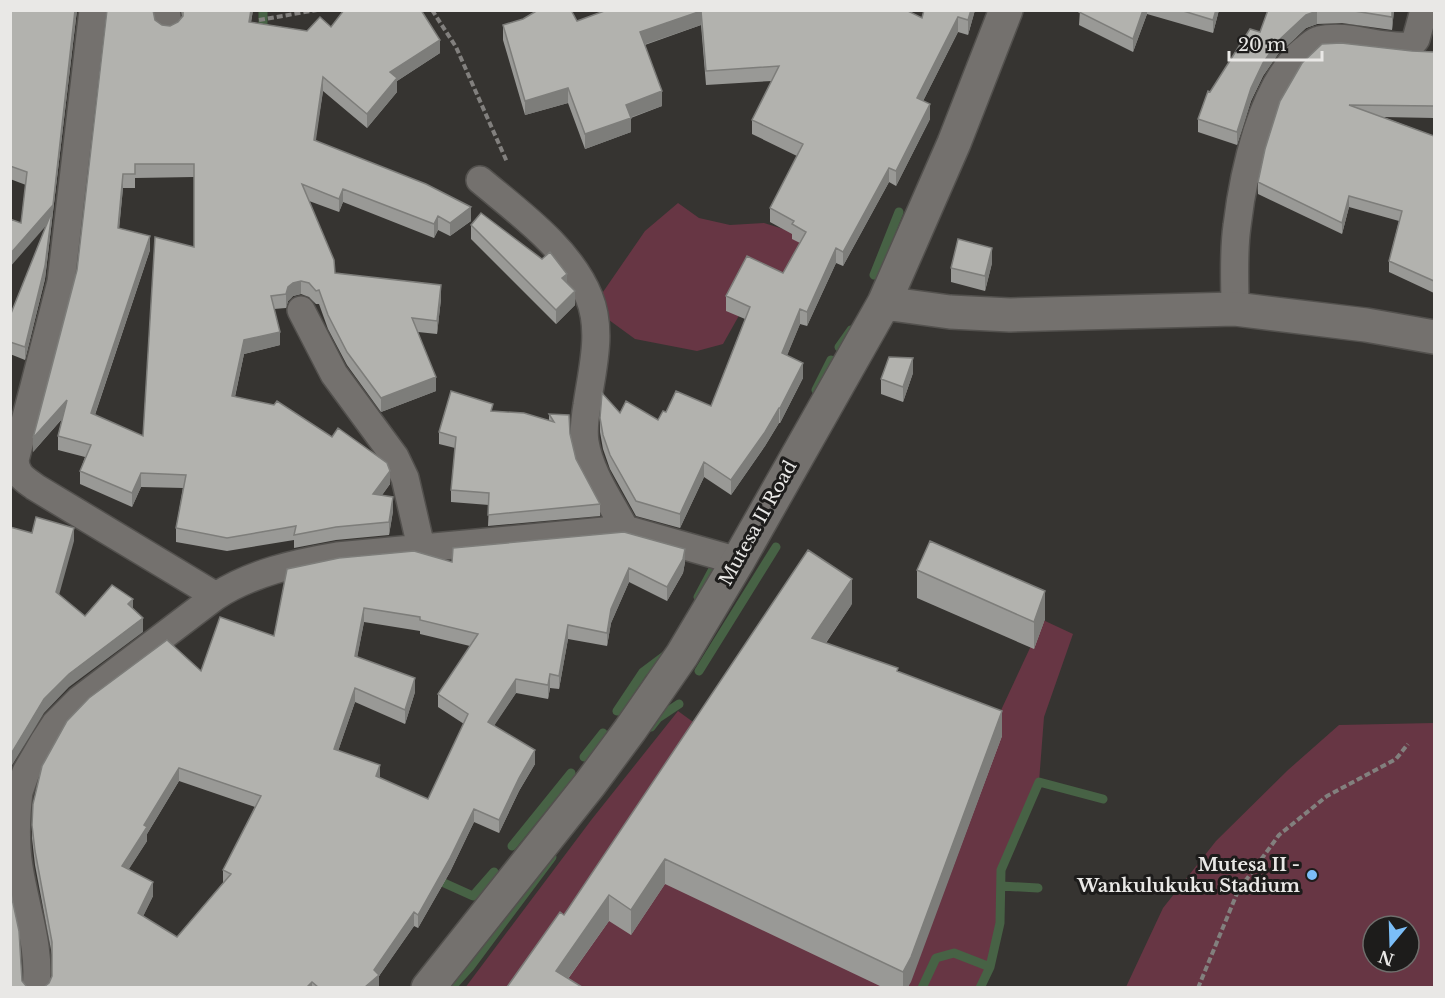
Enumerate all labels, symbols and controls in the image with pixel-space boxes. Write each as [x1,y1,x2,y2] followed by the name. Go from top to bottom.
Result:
[1229,24,1322,62] scale bar
[1238,34,1286,56] text: 20 m
[715,457,801,589] street label: Mutesa II Road
[1076,854,1300,897] place label: Mutesa II - Wankulukuku Stadium
[1305,868,1319,882] marker: Mutesa II - Wankulukuku Stadium
[1361,914,1421,974] north arrow
[1376,946,1396,970] text: N

